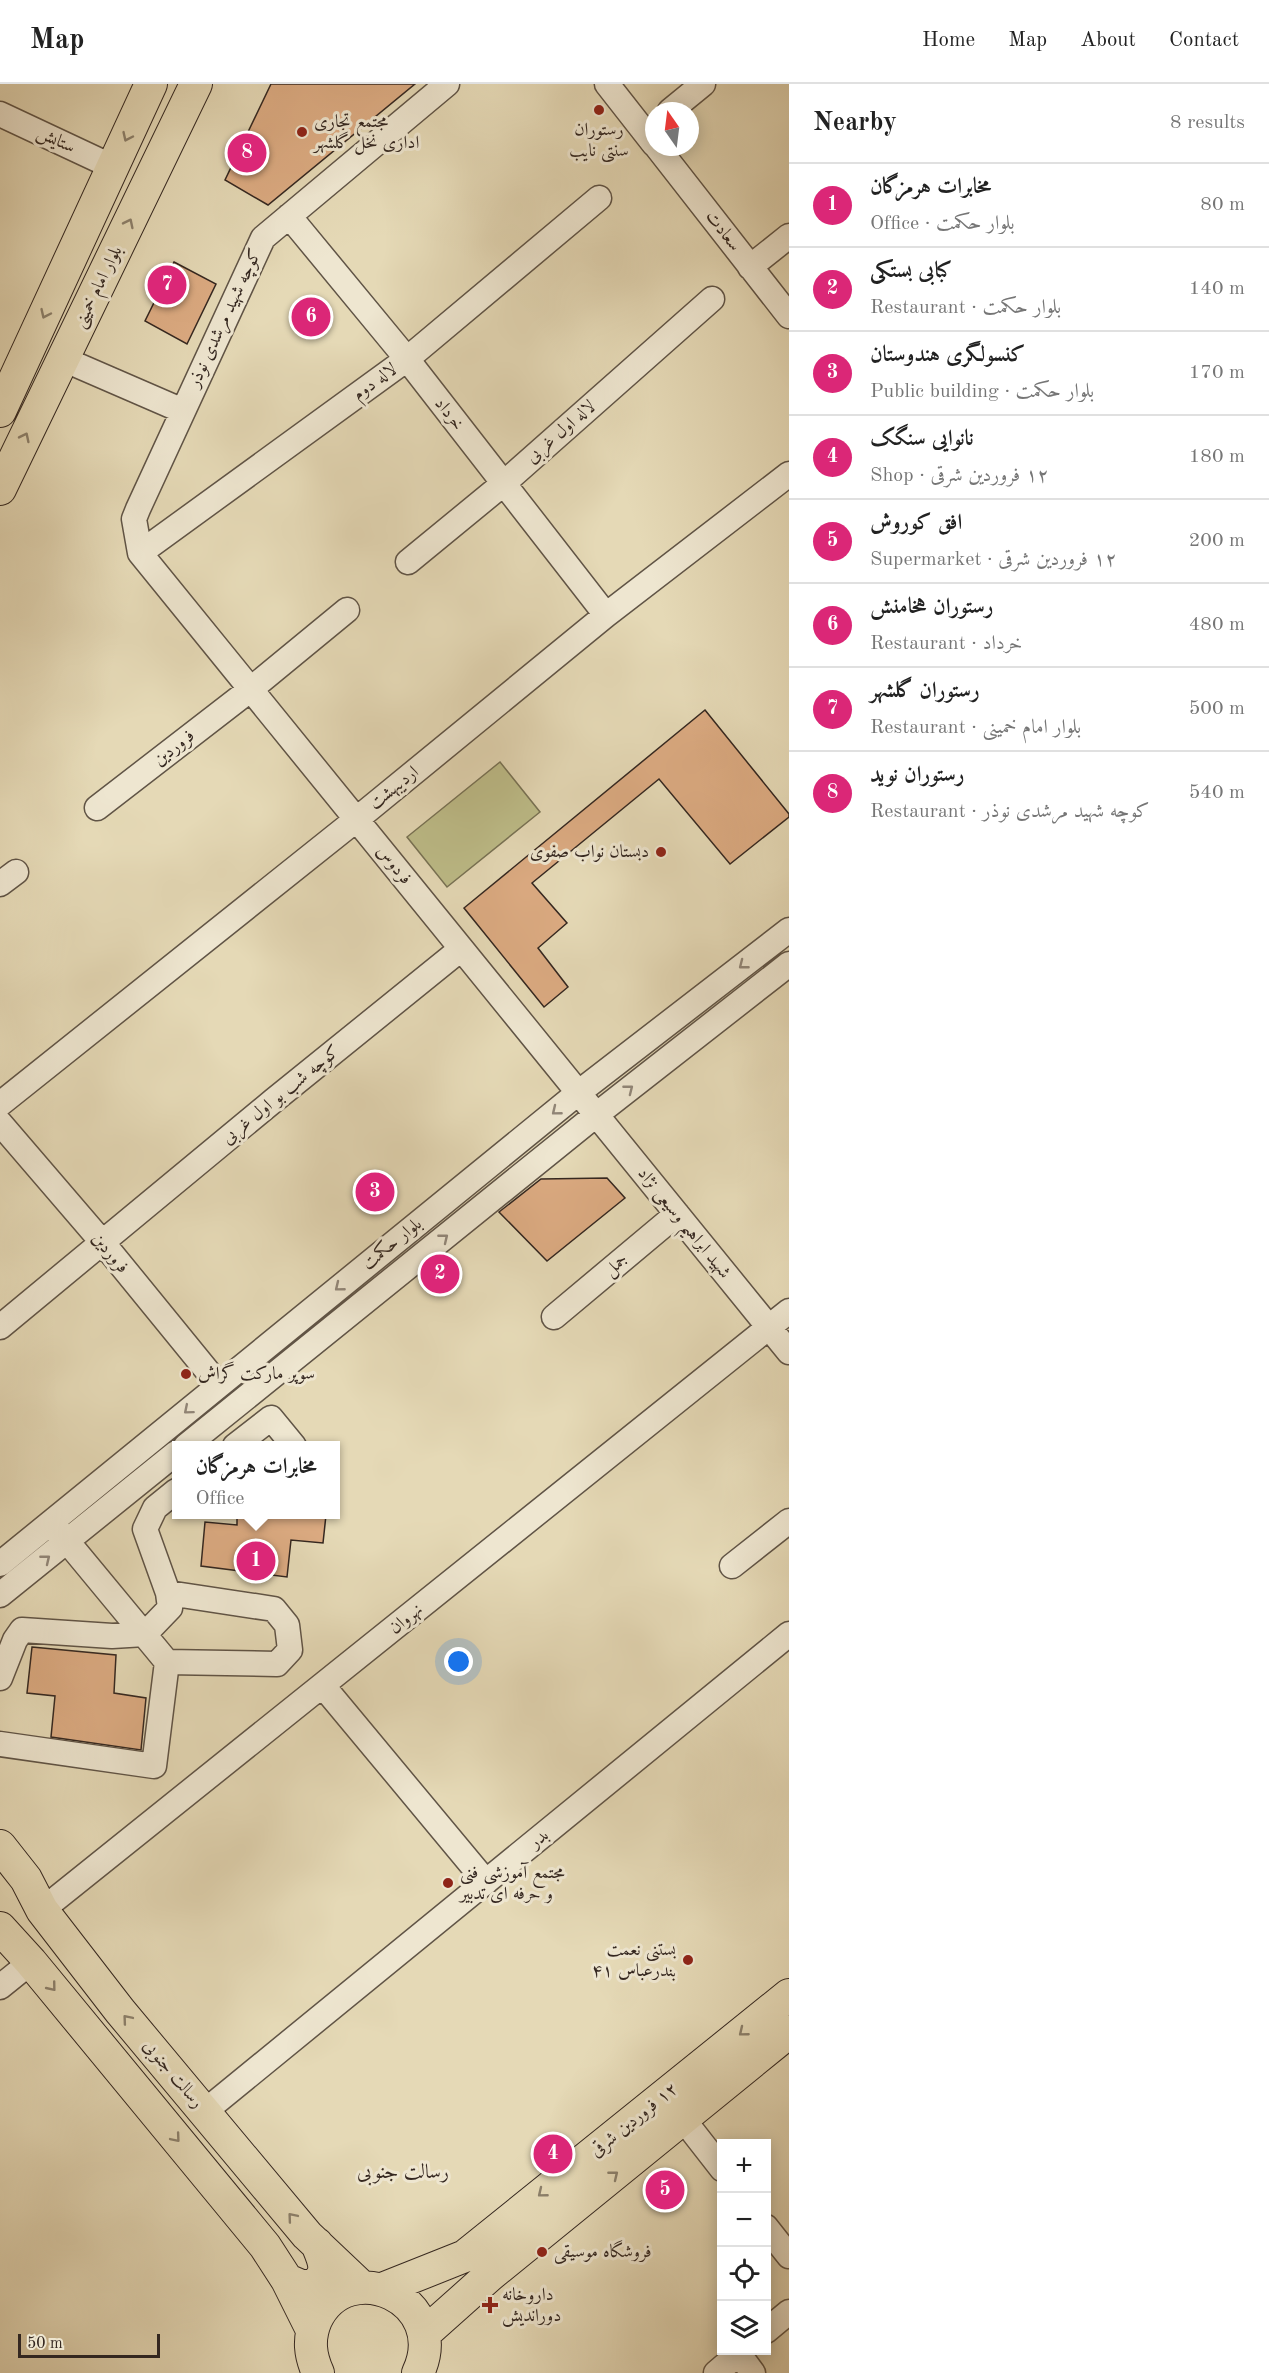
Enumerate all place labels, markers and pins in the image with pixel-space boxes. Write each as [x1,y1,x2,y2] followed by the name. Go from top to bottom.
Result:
[592,103,606,117] marker: رستوران سنتی نایب
[312,113,419,155] place label: مجتمع تجاری اداری نخل گلشهر
[569,121,629,163] place label: رستوران سنتی نایب
[295,125,309,139] marker: مجتمع تجاری اداری نخل گلشهر
[228,130,266,176] pin: 8
[148,262,186,308] pin: 7
[292,294,330,340] pin: 6
[530,843,649,862] place label: دبستان نواب صفوی
[654,845,668,859] marker: دبستان نواب صفوی
[356,1170,394,1214] pin: 3
[420,1252,460,1296] pin: 2
[198,1361,315,1384] place label: سوپر مارکت گراش
[179,1367,193,1381] marker: سوپر مارکت گراش
[236,1538,276,1584] pin: 1
[458,1862,565,1904] place label: مجتمع آموزشی فنی و حرفه ای تدبیر
[441,1876,455,1890] marker: مجتمع آموزشی فنی و حرفه ای تدبیر
[592,1941,676,1981] place label: بستنی نعمت بندرعباس ۴۱
[681,1953,695,1967] marker: بستنی نعمت بندرعباس ۴۱
[534,2132,572,2176] pin: 4
[646,2168,684,2212] pin: 5
[554,2239,652,2264] place label: فروشگاه موسیقی
[535,2245,549,2259] marker: فروشگاه موسیقی
[502,2286,561,2327] place label: داروخانه دوراندیش
[483,2298,497,2312] marker: داروخانه دوراندیش

